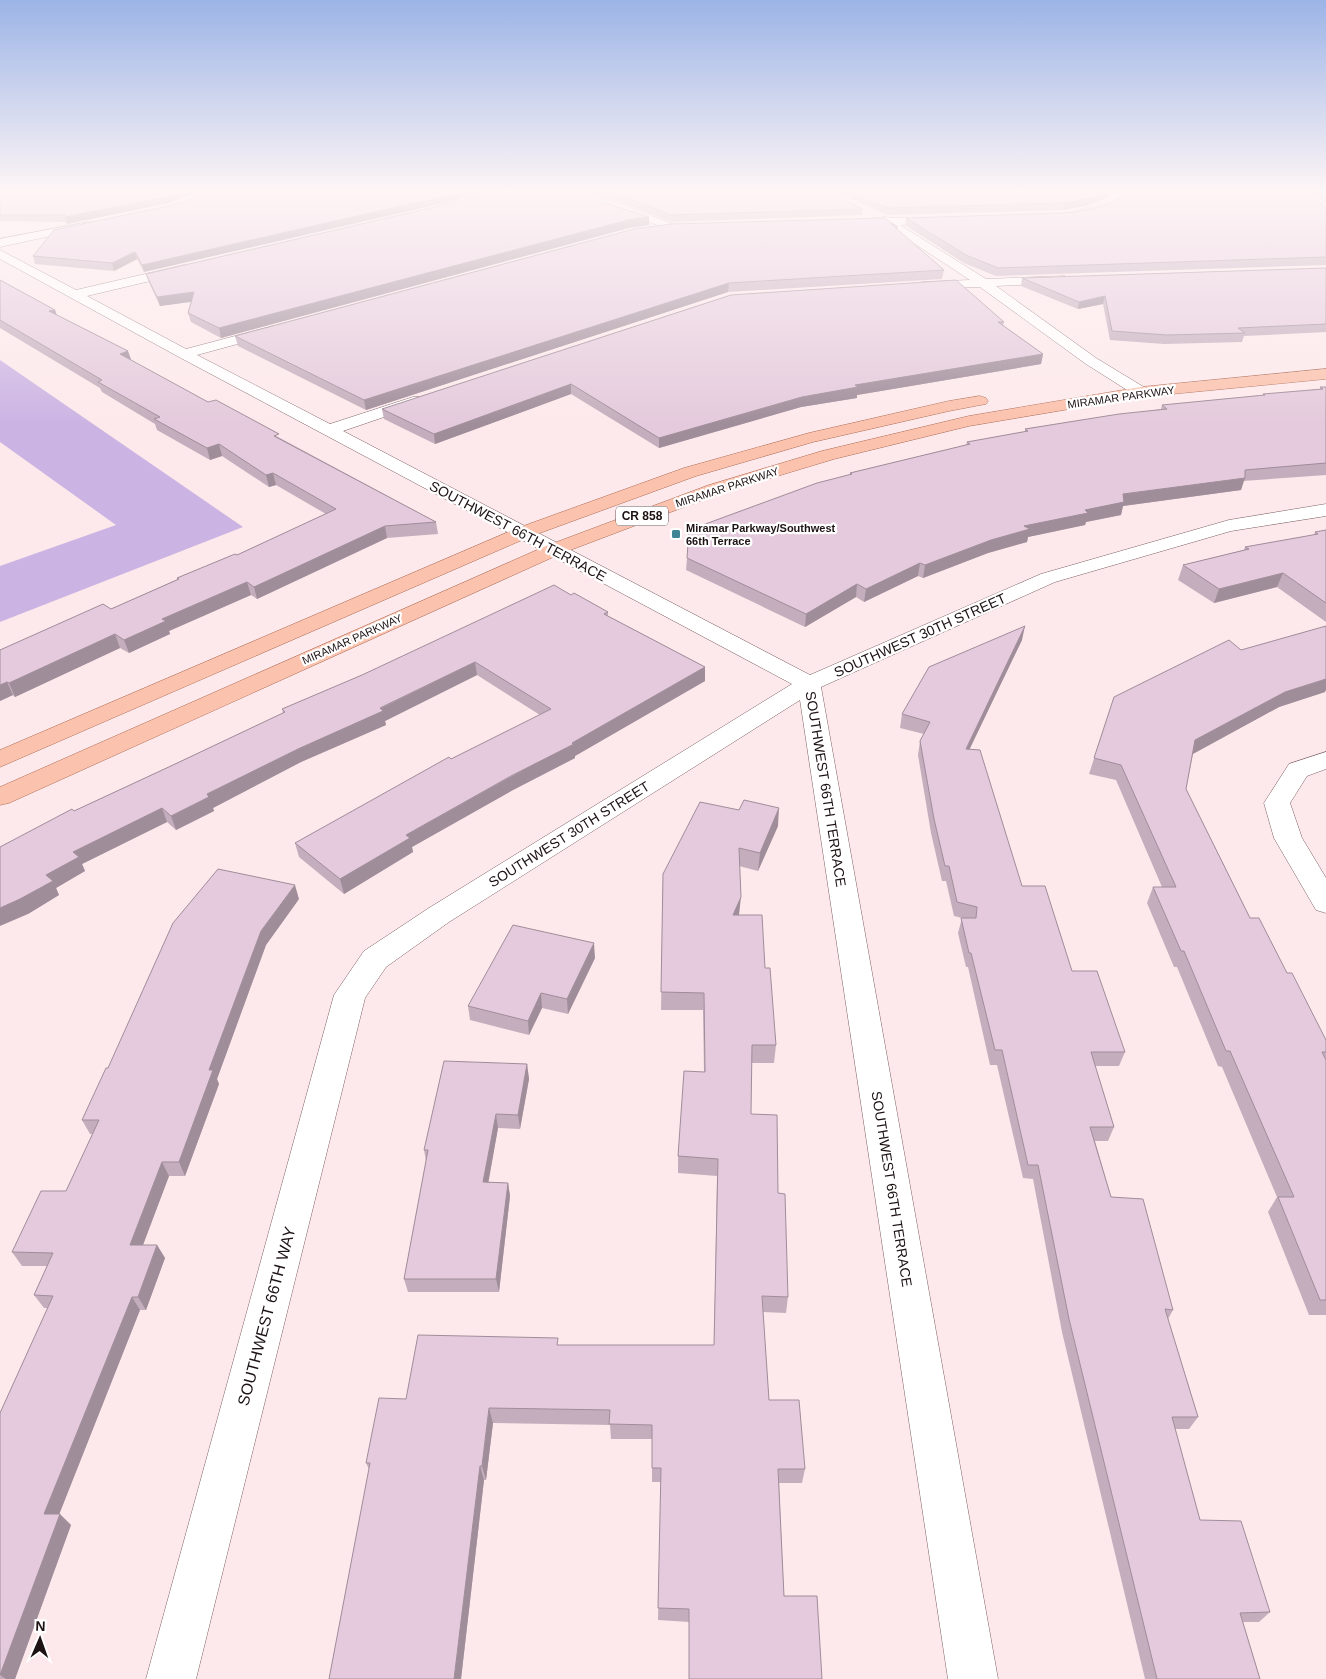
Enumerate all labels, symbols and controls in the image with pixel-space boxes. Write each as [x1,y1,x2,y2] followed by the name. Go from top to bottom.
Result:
[1067,383,1176,410] street label: MIRAMAR PARKWAY
[674,464,781,509] street label: MIRAMAR PARKWAY
[427,477,609,585] street label: SOUTHWEST 66TH TERRACE
[616,506,668,526] road number: CR 858
[686,522,836,547] place label: Miramar Parkway/Southwest 66th Terrace
[670,528,682,540] marker: Miramar Parkway/Southwest 66th Terrace
[832,590,1009,680] street label: SOUTHWEST 30TH STREET
[300,611,404,666] street label: MIRAMAR PARKWAY
[803,690,849,888] street label: SOUTHWEST 66TH TERRACE
[486,778,653,890] street label: SOUTHWEST 30TH STREET
[869,1090,915,1288] street label: SOUTHWEST 66TH TERRACE
[234,1224,299,1407] street label: SOUTHWEST 66TH WAY
[15,1614,65,1664] north arrow
[35,1618,46,1634] text: N

